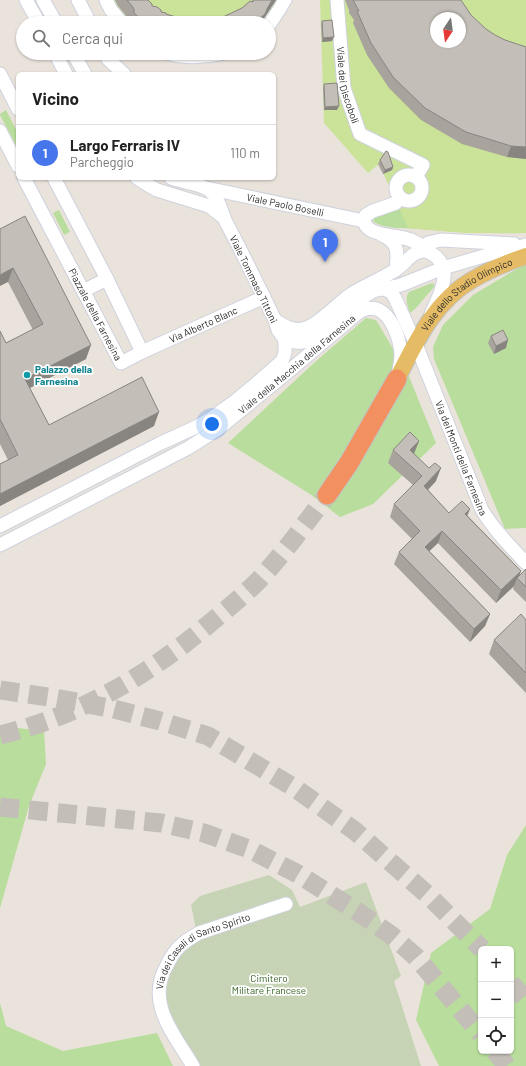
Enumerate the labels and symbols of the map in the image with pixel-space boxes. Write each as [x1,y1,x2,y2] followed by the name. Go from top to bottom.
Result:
[430,12,466,48] north arrow
[335,46,362,125] street label: Viale dei Discoboli
[246,191,325,218] street label: Viale Paolo Boselli
[312,229,338,262] pin: 1
[228,233,280,325] street label: Viale Tommaso Tittoni
[418,255,514,333] street label: Viale dello Stadio Olimpico
[66,266,125,363] street label: Piazzale della Farnesina
[167,304,239,345] street label: Via Alberto Blanc
[236,312,358,416] street label: Viale della Macchia della Farnesina
[35,363,92,387] place label: Palazzo della Farnesina
[22,370,32,380] marker: Palazzo della Farnesina
[433,399,490,518] street label: Via dei Monti della Farnesina
[202,414,222,434] your location
[153,910,252,990] street label: Via dei Casali di Santo Spirito
[232,972,306,996] park label: Cimitero Militare Francese

